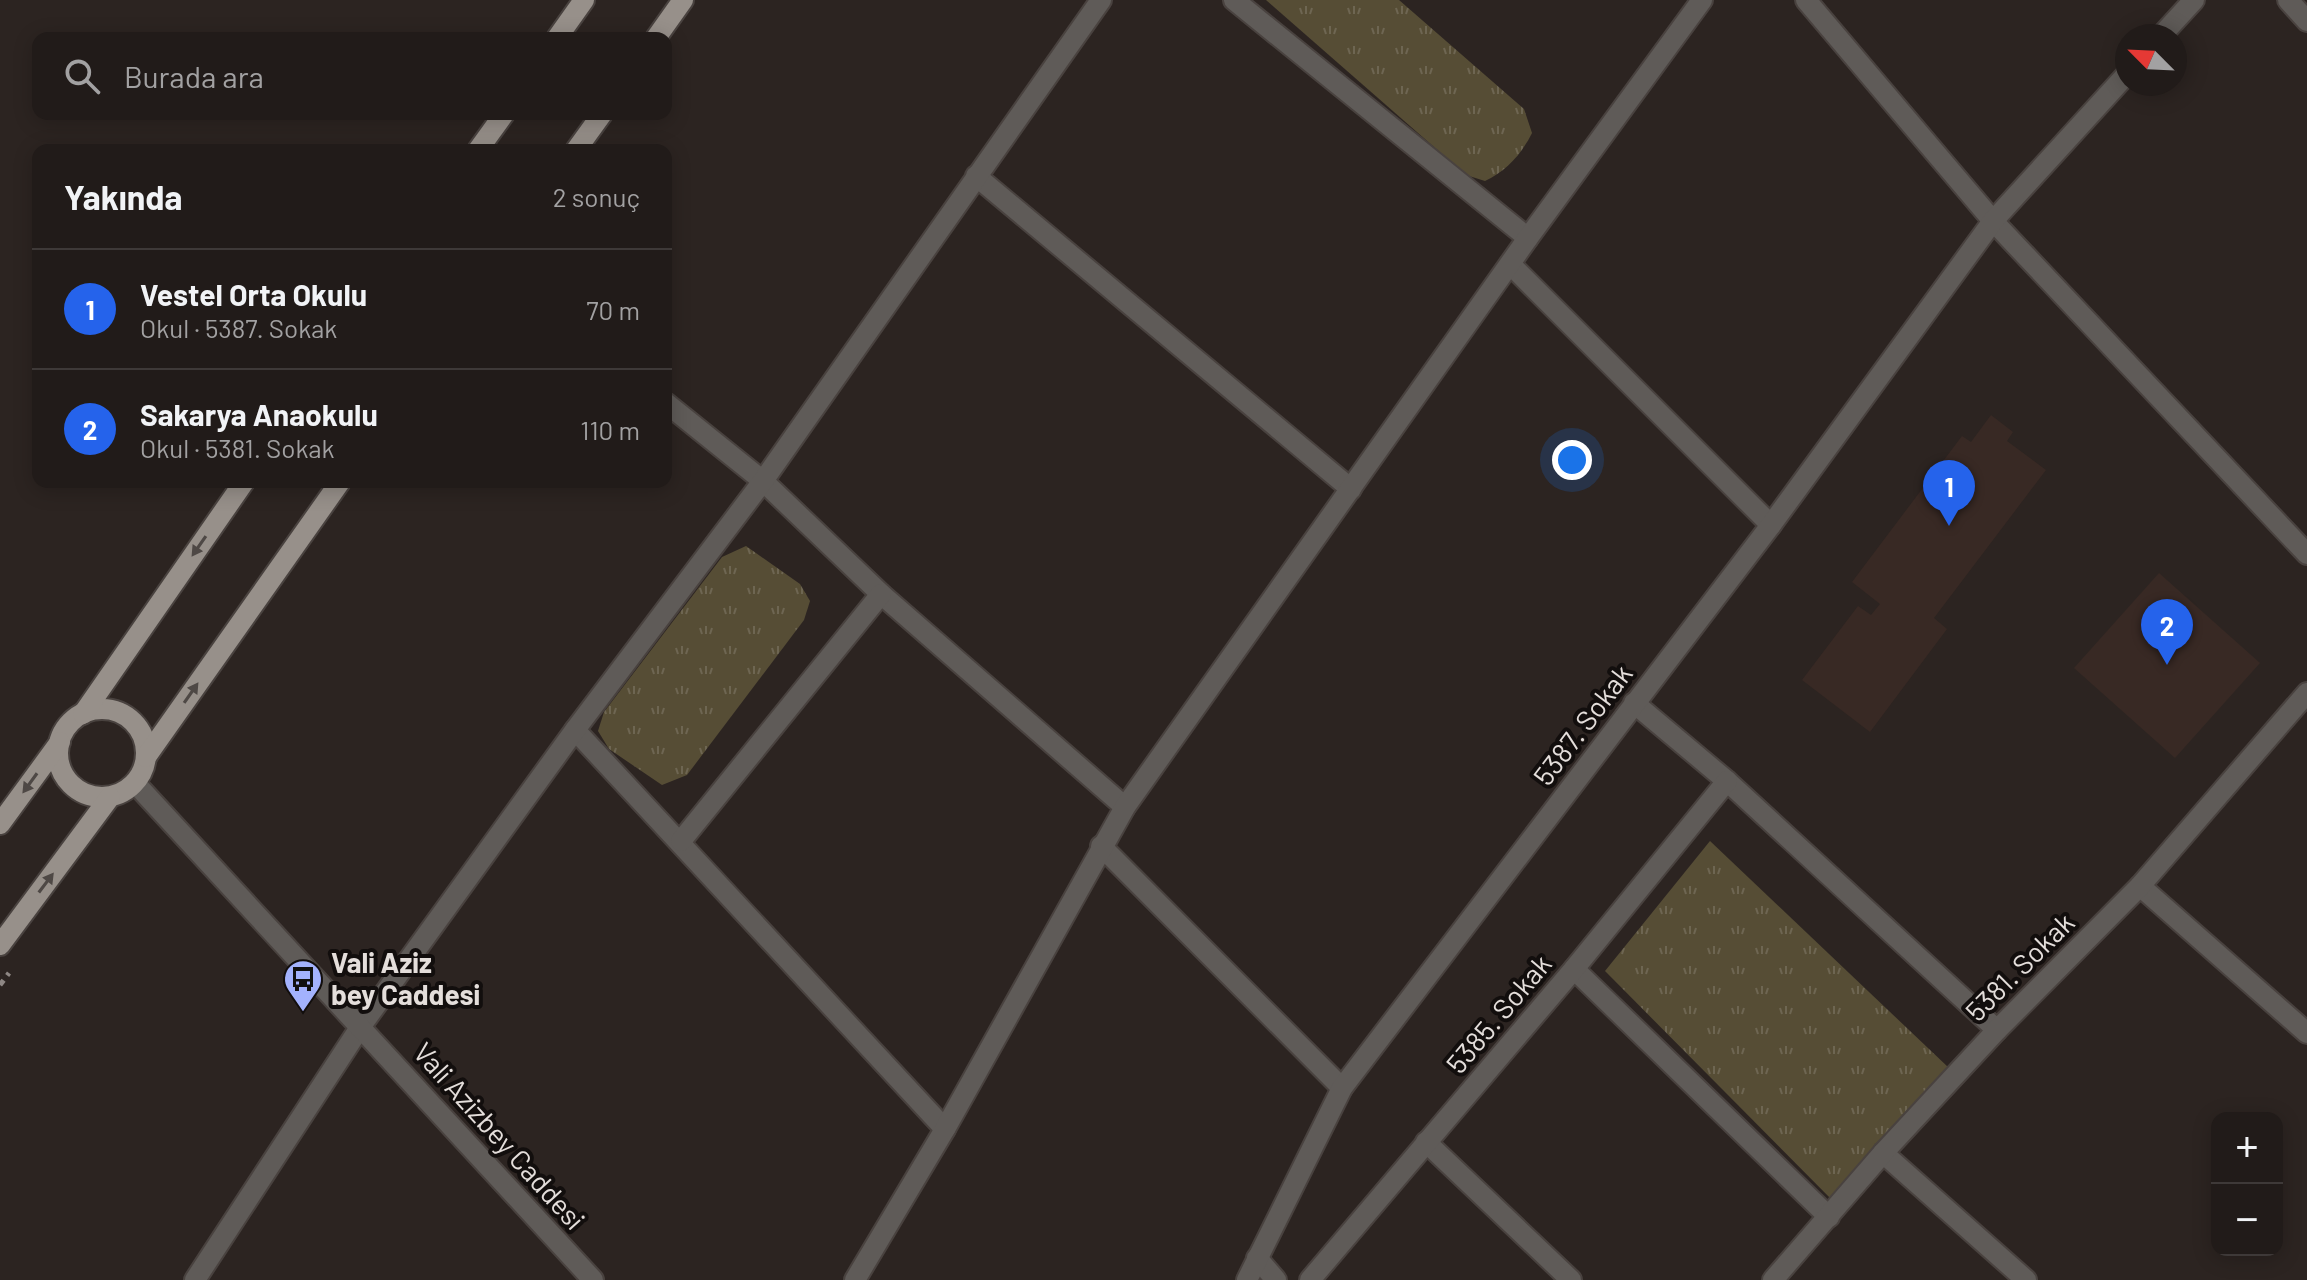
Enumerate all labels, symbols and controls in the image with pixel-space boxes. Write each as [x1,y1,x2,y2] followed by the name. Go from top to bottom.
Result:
[2115,24,2187,96] north arrow
[32,32,672,120] search box
[60,54,104,98] icon: search
[124,58,264,94] text: Burada ara
[64,176,183,217] text: Yakında
[553,181,640,212] text: 2 sonuç
[140,276,367,312] text: Vestel Orta Okulu
[85,294,95,325] text: 1
[586,294,640,325] text: 70 m
[140,312,337,343] text: Okul · 5387. Sokak
[140,396,378,432] text: Sakarya Anaokulu
[83,414,97,445] text: 2
[580,414,640,445] text: 110 m
[140,432,335,463] text: Okul · 5381. Sokak
[1552,440,1592,480] your location
[1923,460,1975,526] pin: 1
[192,535,207,556] one-way arrow
[2141,599,2193,665] pin: 2
[1526,657,1639,792] street label: 5387. Sokak
[183,683,198,704] one-way arrow
[22,772,38,794] one-way arrow
[38,873,54,893] one-way arrow
[1958,905,2081,1028] street label: 5381. Sokak
[331,945,480,1011] place label: Vali Aziz bey Caddesi
[1439,947,1558,1080] street label: 5385. Sokak
[282,958,324,1013] bus stop icon: Vali Aziz bey Caddesi
[407,1035,592,1236] street label: Vali Azizbey Caddesi
[2211,1112,2283,1256] map controls
[2211,1112,2283,1184] button: +
[2211,1184,2283,1256] button: −

